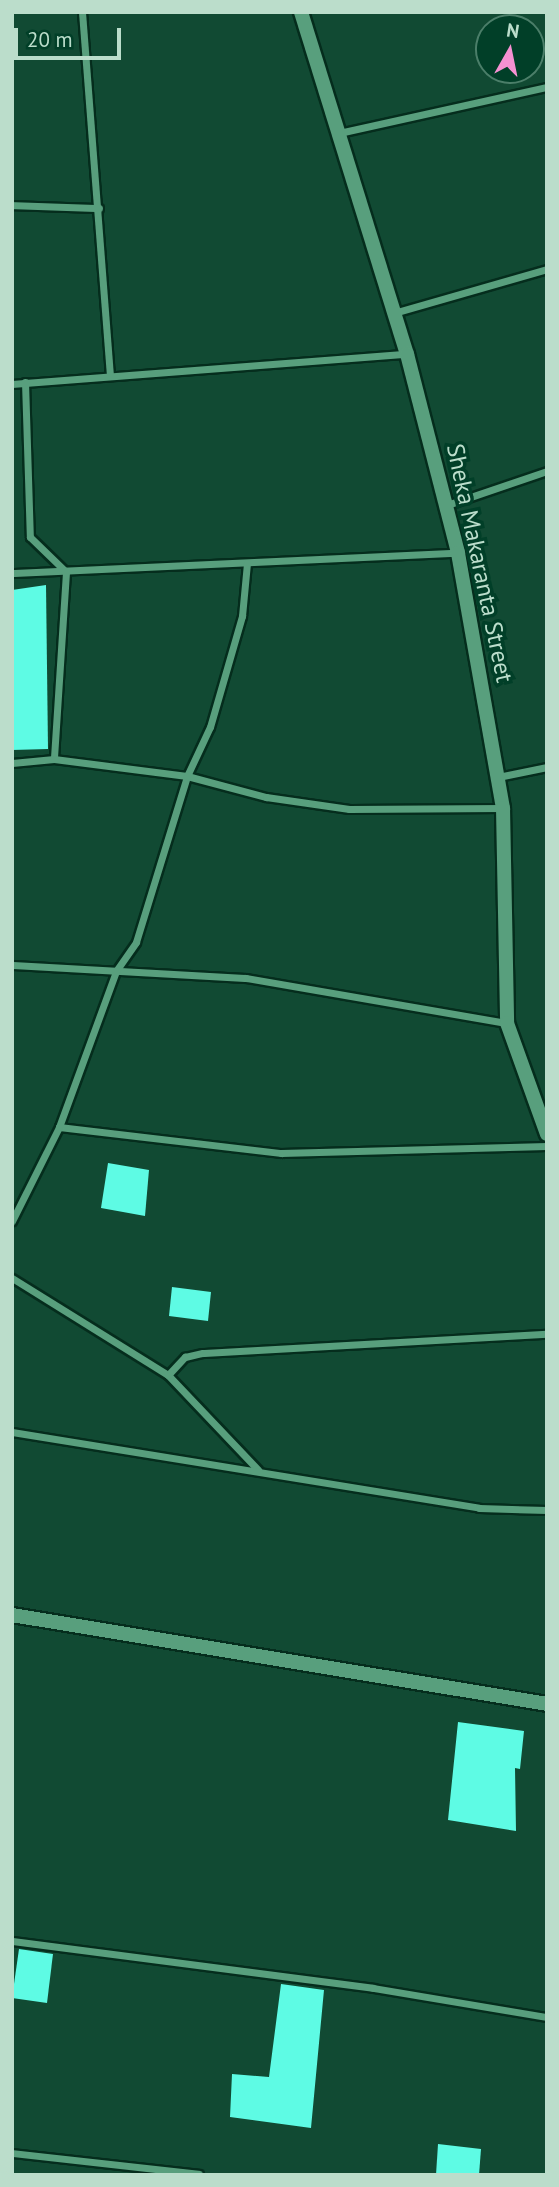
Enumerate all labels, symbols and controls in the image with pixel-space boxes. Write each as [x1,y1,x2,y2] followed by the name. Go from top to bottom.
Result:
[18,14,124,58] scale bar
[475,14,545,84] north arrow
[505,17,521,43] text: N
[27,26,73,53] text: 20 m
[441,441,519,685] street label: Sheka Makaranta Street

